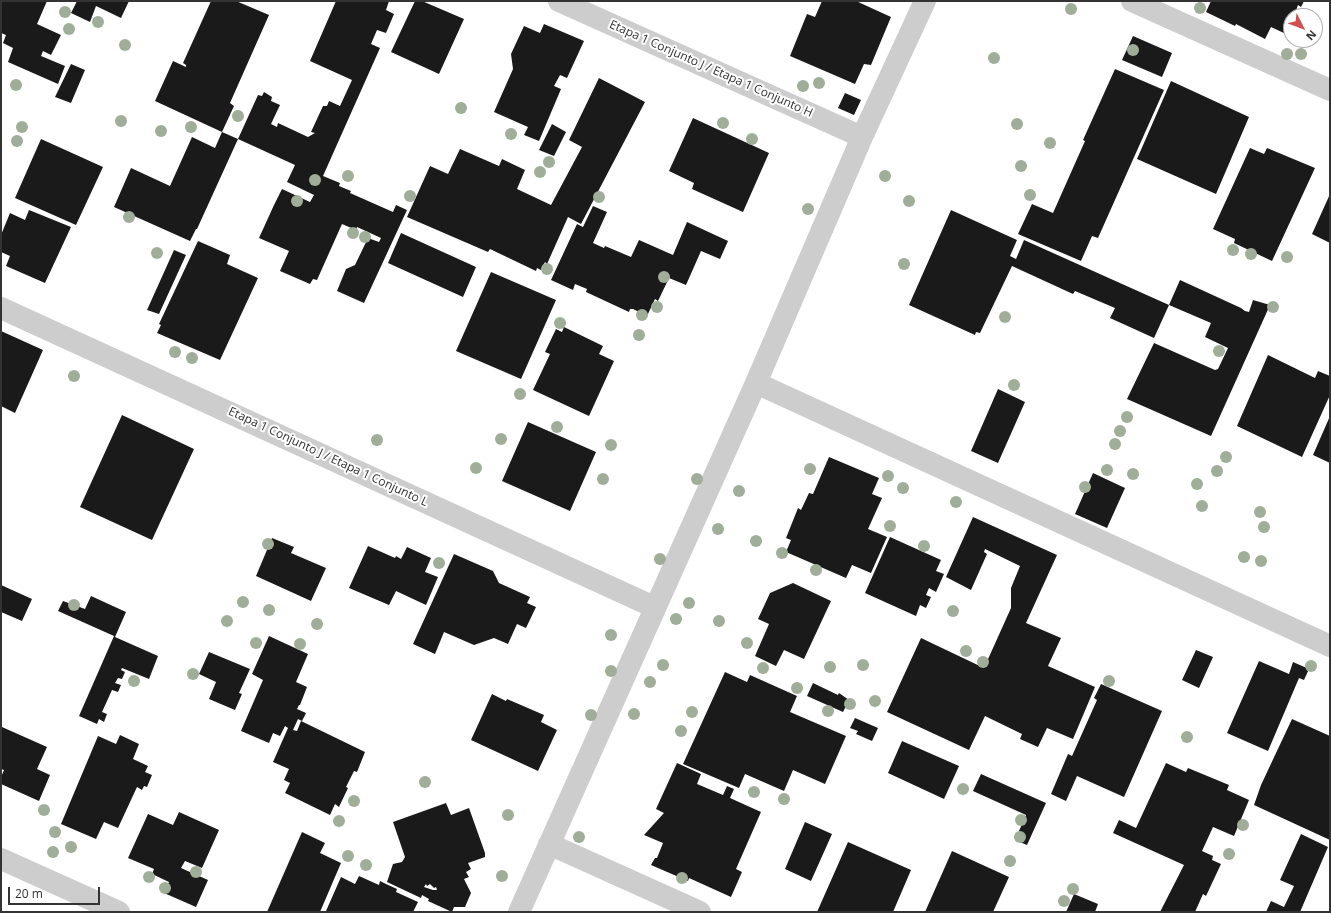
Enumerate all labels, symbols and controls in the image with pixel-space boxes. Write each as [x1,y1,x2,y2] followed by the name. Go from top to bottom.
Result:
[1283,8,1323,48] north arrow
[607,17,815,121] street label: Etapa 1 Conjunto J / Etapa 1 Conjunto H
[1303,27,1320,44] text: N
[226,404,430,510] street label: Etapa 1 Conjunto J / Etapa 1 Conjunto L
[10,879,102,905] scale bar
[15,885,43,902] text: 20 m

